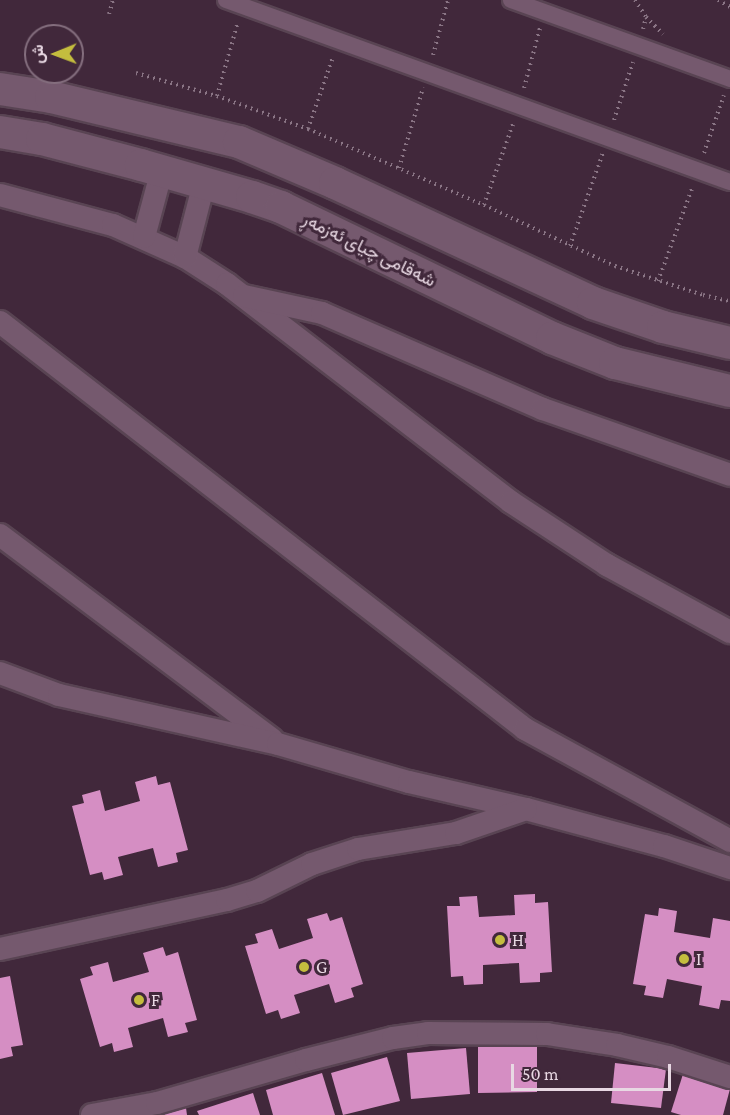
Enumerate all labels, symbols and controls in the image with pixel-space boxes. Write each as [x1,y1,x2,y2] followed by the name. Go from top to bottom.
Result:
[24,24,84,84] north arrow
[29,45,46,64] text: ش
[299,208,439,292] street label: شەقامی چیای ئەزمەڕ
[512,929,524,951] place label: H
[493,933,507,947] marker: H
[696,948,701,970] place label: I
[677,952,691,966] marker: I
[316,956,327,978] place label: G
[297,960,311,974] marker: G
[151,989,160,1011] place label: F
[132,993,146,1007] marker: F
[514,1052,674,1090] scale bar
[522,1064,559,1084] text: 50 m

